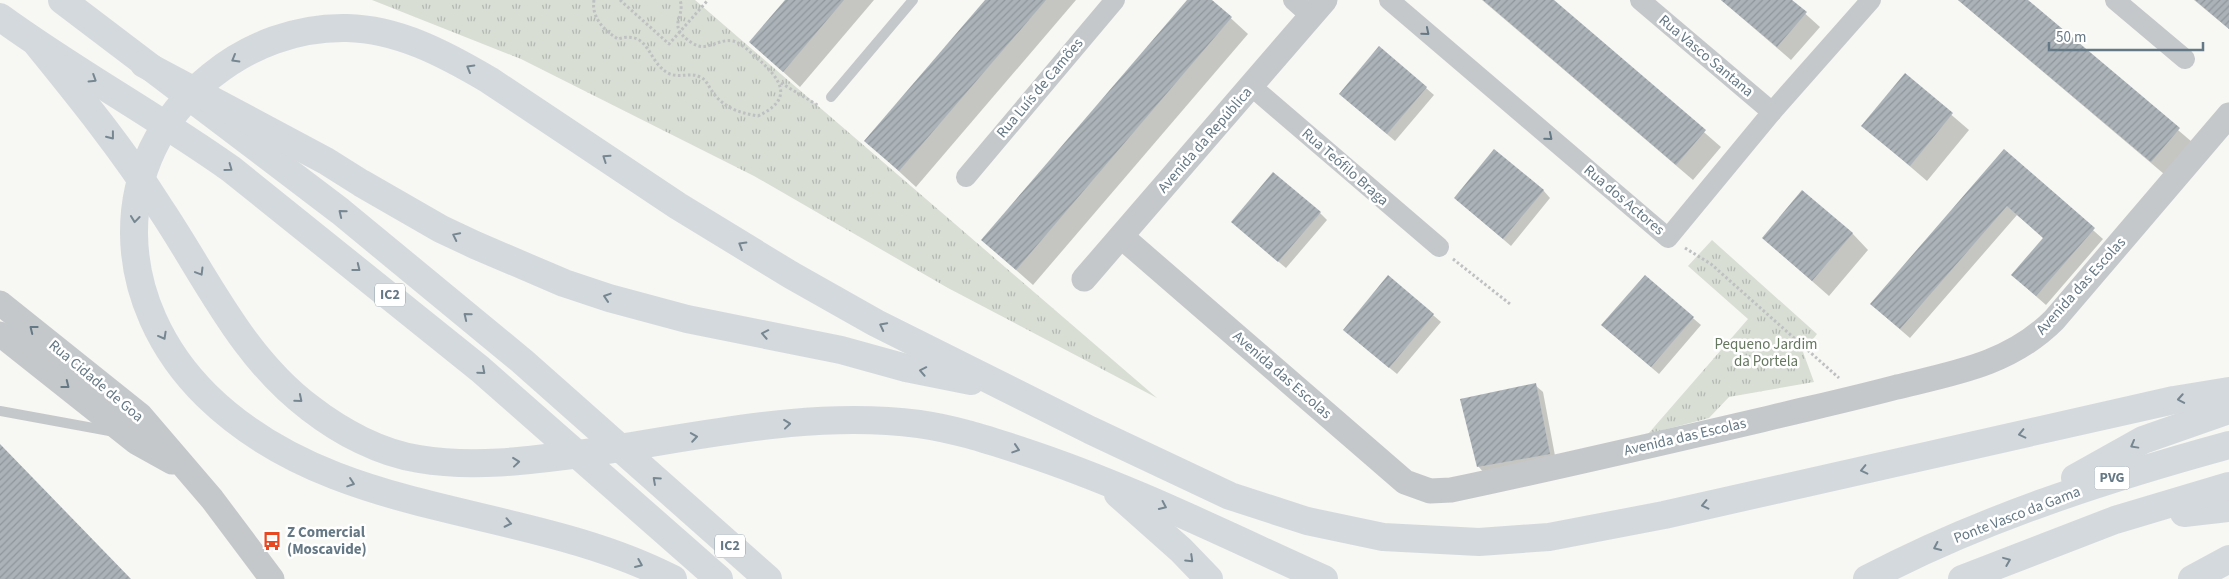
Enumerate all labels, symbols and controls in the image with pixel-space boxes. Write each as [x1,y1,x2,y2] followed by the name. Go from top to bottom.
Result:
[1654,10,1758,102] street label: Rua Vasco Santana
[2049,20,2203,52] scale bar
[1420,26,1429,35] one-way arrow
[2056,27,2086,48] text: 50 m
[992,33,1088,143] street label: Rua Luís de Camões
[231,53,240,63] one-way arrow
[466,65,475,75] one-way arrow
[87,72,96,82] one-way arrow
[1153,82,1257,198] street label: Avenida da República
[1297,123,1393,211] street label: Rua Teófilo Braga
[105,130,113,139] one-way arrow
[1544,131,1553,140] one-way arrow
[602,155,611,164] one-way arrow
[1579,160,1669,240] street label: Rua dos Actores
[223,162,232,170] one-way arrow
[338,209,347,218] one-way arrow
[130,216,141,224] one-way arrow
[452,232,461,242] one-way arrow
[2031,233,2131,339] street label: Avenida das Escolas
[739,242,748,252] one-way arrow
[351,262,360,270] one-way arrow
[194,266,204,275] one-way arrow
[375,284,405,306] road number: IC2
[603,293,611,303] one-way arrow
[464,313,473,321] one-way arrow
[880,322,889,332] one-way arrow
[29,326,39,335] one-way arrow
[1228,326,1336,424] street label: Avenida das Escolas
[760,330,769,340] one-way arrow
[156,331,166,340] one-way arrow
[1714,334,1818,372] park label: Pequeno Jardim da Portela
[44,335,148,427] street label: Rua Cidade de Goa
[477,365,486,374] one-way arrow
[918,367,927,377] one-way arrow
[60,380,69,388] one-way arrow
[294,394,303,403] one-way arrow
[2177,394,2185,404] one-way arrow
[1622,413,1748,461] street label: Avenida das Escolas
[784,419,792,430] one-way arrow
[2018,428,2027,439] one-way arrow
[689,432,698,442] one-way arrow
[2131,439,2140,449] one-way arrow
[1011,443,1019,453] one-way arrow
[512,456,520,467] one-way arrow
[1859,464,1868,475] one-way arrow
[2094,466,2130,489] road number: PVG
[346,477,355,487] one-way arrow
[652,477,661,486] one-way arrow
[1951,481,2083,549] street label: Ponte Vasco da Gama
[1158,500,1167,511] one-way arrow
[1701,500,1710,510] one-way arrow
[504,518,513,528] one-way arrow
[287,522,367,560] place label: Z Comercial (Moscavide)
[261,530,283,552] bus stop icon: Z Comercial (Moscavide)
[715,534,745,558] road number: IC2
[1933,540,1942,551] one-way arrow
[1185,553,1194,562] one-way arrow
[2002,556,2011,567] one-way arrow
[634,557,643,568] one-way arrow

